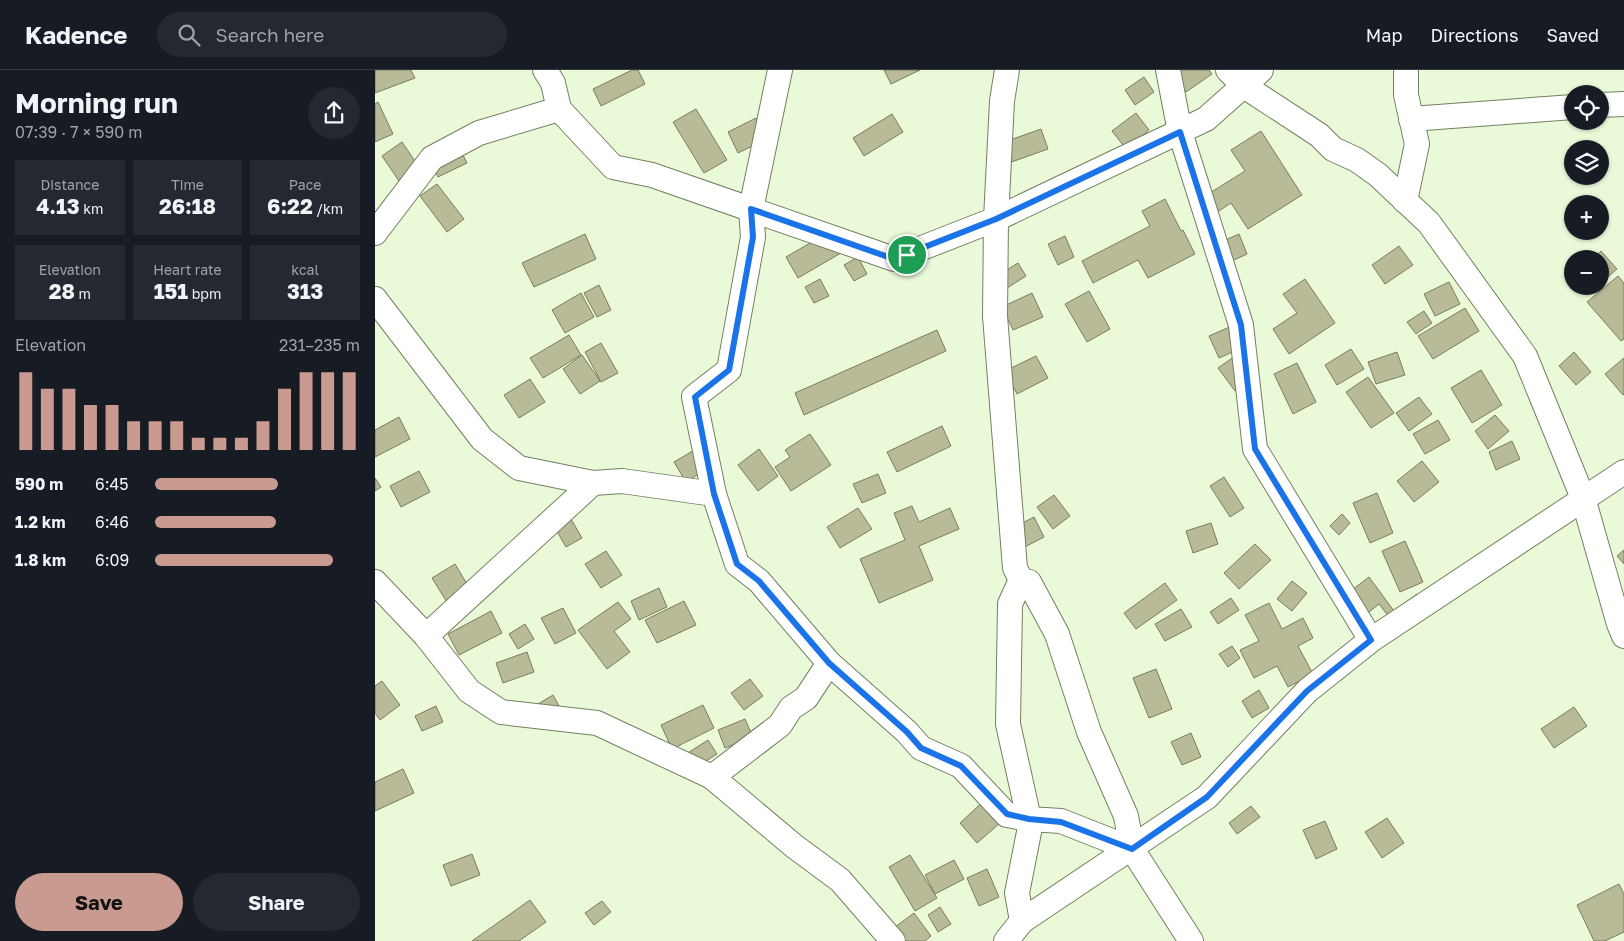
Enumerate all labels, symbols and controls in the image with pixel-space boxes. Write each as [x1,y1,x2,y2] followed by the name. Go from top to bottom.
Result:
[157,12,507,57] search box
[25,20,127,49] text: Kadence
[175,21,203,49] icon: search
[215,23,324,46] text: Search here
[1366,24,1402,46] text: Map
[1430,24,1518,46] text: Directions
[1546,24,1599,46] text: Saved
[1564,85,1609,295] map controls
[1564,85,1609,130] button: locate
[15,86,178,119] text: Morning run
[308,87,360,139] button: share
[15,122,142,142] text: 07:39 · 7 × 590 m
[1564,140,1609,185] button: layers
[40,176,99,193] text: Distance
[171,176,204,193] text: Time
[289,176,322,193] text: Pace
[36,193,80,219] text: 4.13
[159,193,216,219] text: 26:18
[267,193,313,219] text: 6:22
[1564,195,1609,240] button: +
[80,200,103,217] text: km
[313,200,343,217] text: /km
[886,234,928,276] pin
[893,241,921,269] icon: arrive
[1564,250,1609,295] button: −
[39,261,101,278] text: Elevation
[153,261,222,278] text: Heart rate
[291,261,319,278] text: kcal
[49,278,75,304] text: 28
[154,278,188,304] text: 151
[287,278,323,304] text: 313
[75,285,91,302] text: m
[188,285,221,302] text: bpm
[15,335,86,355] text: Elevation
[279,335,360,355] text: 231–235 m
[15,474,63,494] text: 590 m
[95,474,129,494] text: 6:45
[15,512,65,532] text: 1.2 km
[95,512,129,532] text: 6:46
[15,550,66,570] text: 1.8 km
[95,550,129,570] text: 6:09
[15,873,183,931] button: Save
[193,873,360,931] button: Share

